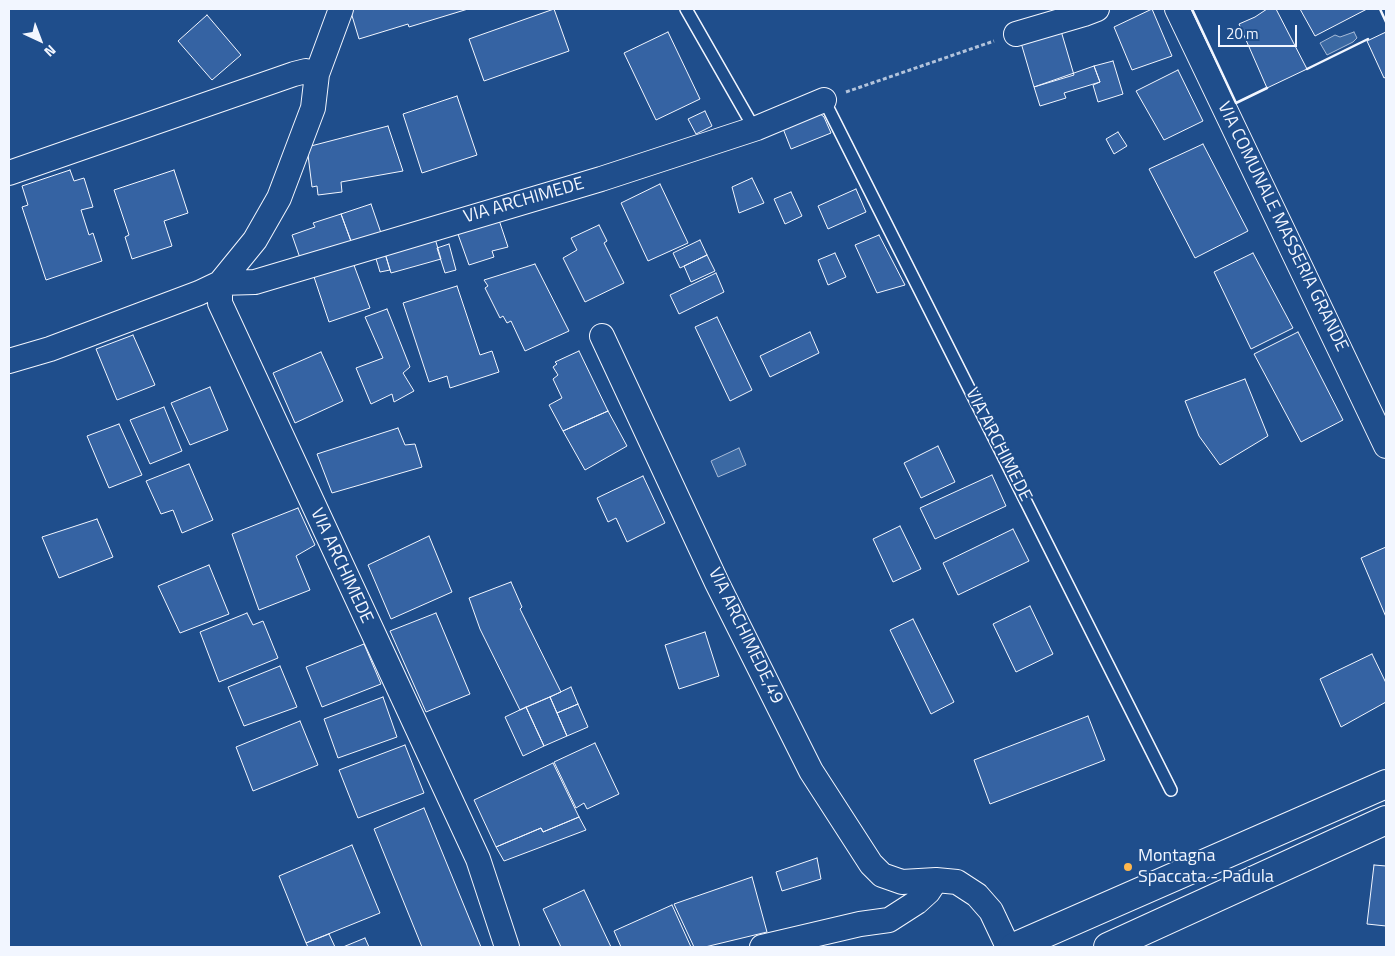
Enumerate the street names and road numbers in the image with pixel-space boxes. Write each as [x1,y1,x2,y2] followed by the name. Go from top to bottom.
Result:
[1212,99,1352,355] street label: VIA COMUNALE MASSERIA GRANDE
[461,173,587,229] street label: VIA ARCHIMEDE
[960,385,1036,505] street label: VIA ARCHIMEDE
[305,505,377,627] street label: VIA ARCHIMEDE
[703,564,787,708] street label: VIA ARCHIMEDE,49

